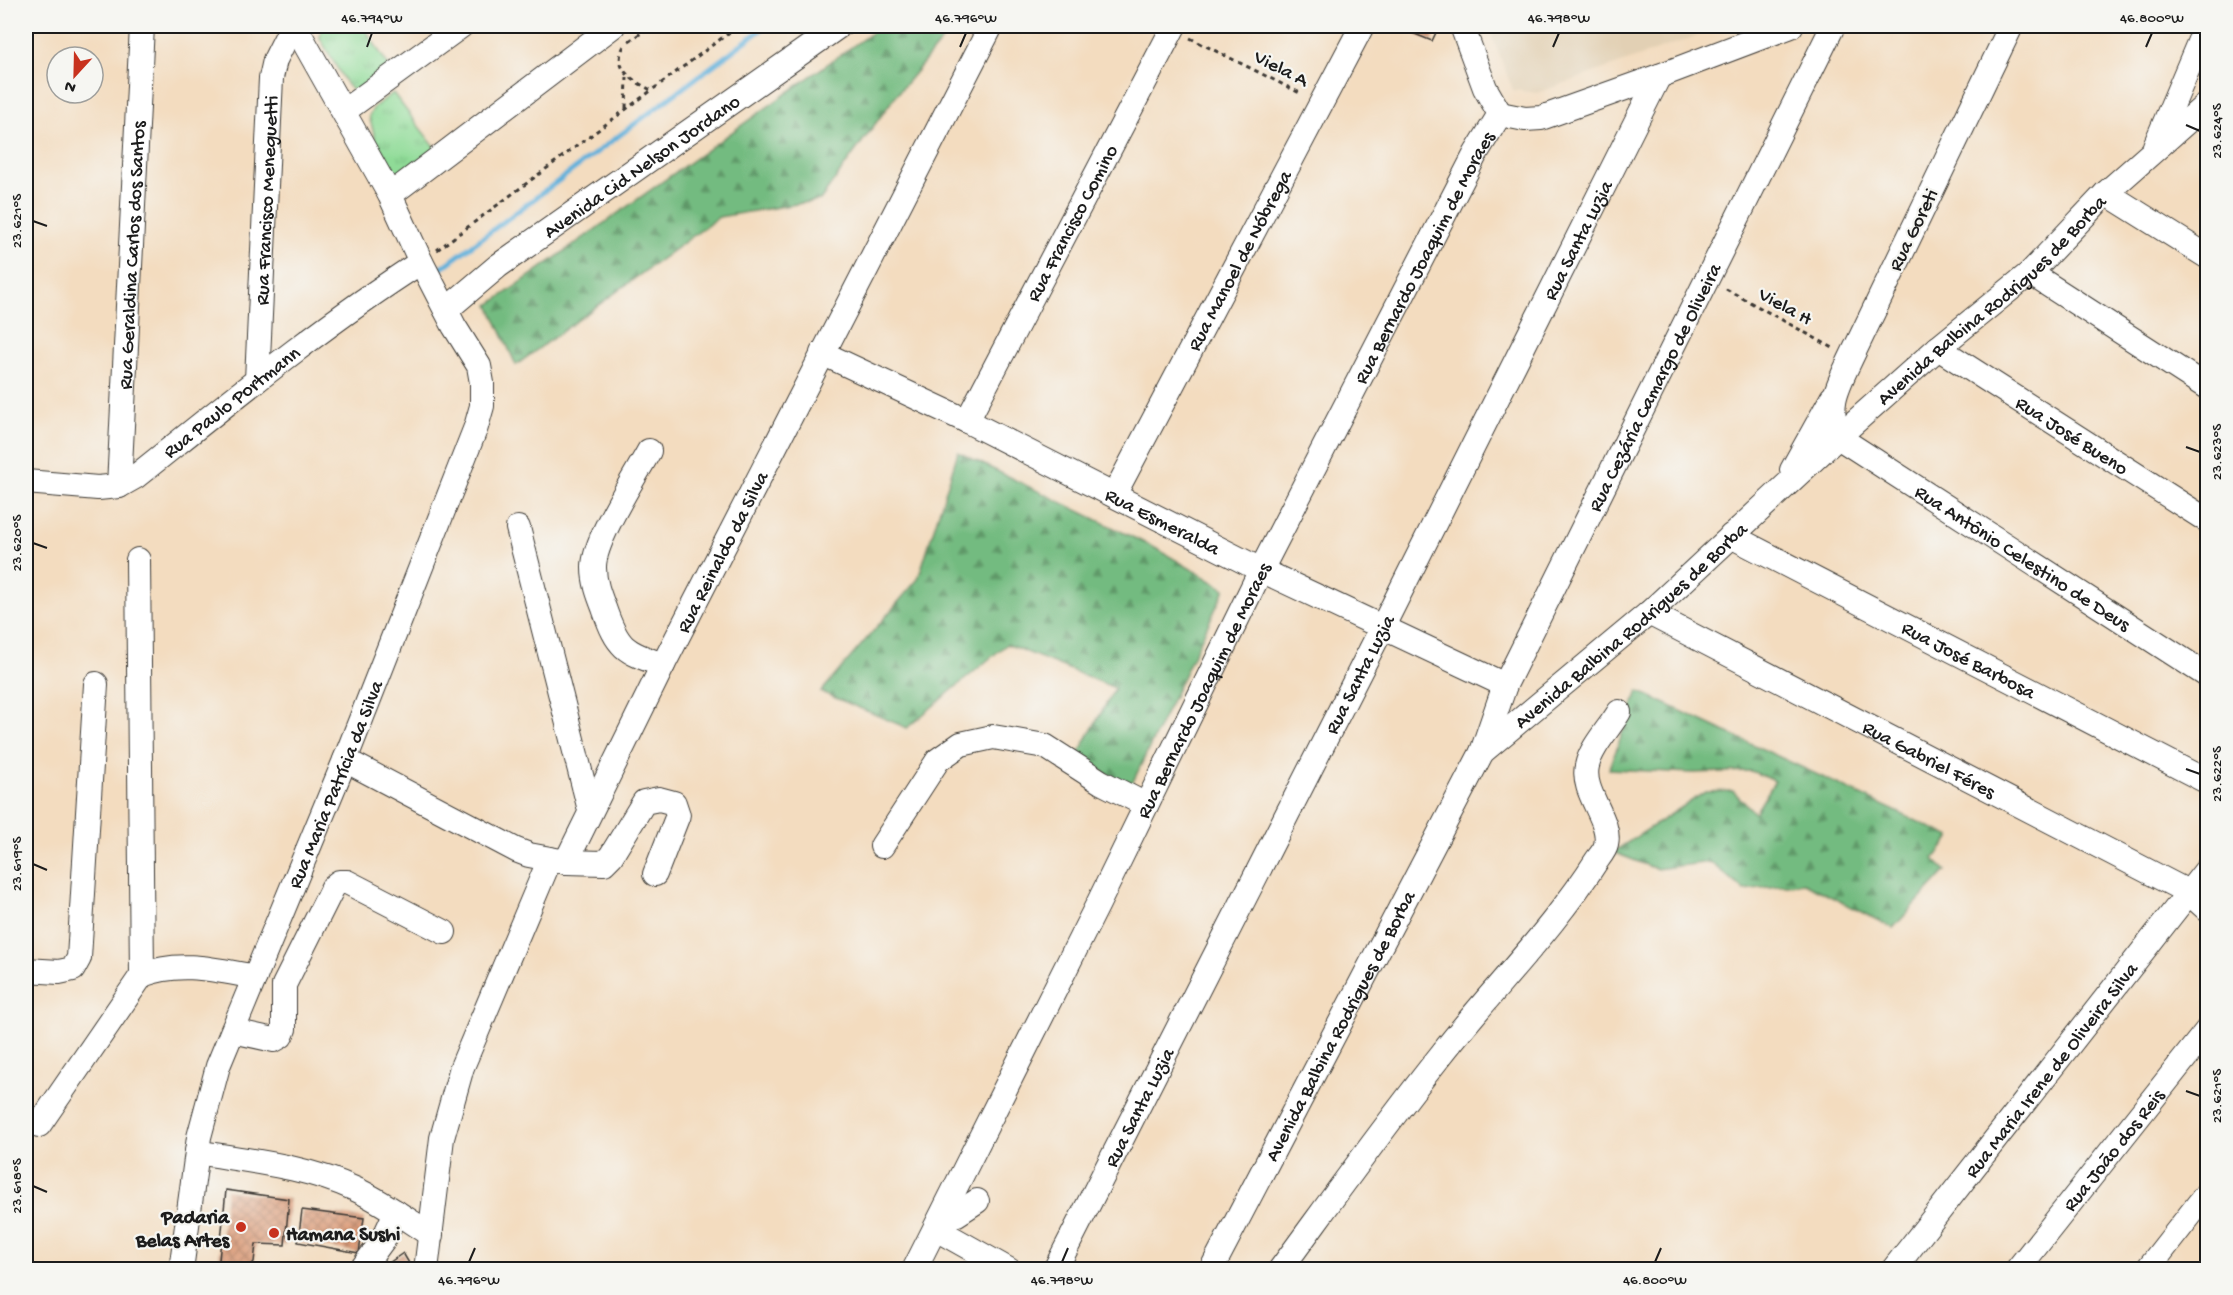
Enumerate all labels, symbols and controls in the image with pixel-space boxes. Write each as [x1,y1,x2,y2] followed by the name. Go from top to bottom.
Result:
[341,10,403,28] text: 46.794°W
[935,10,997,28] text: 46.796°W
[1528,10,1590,28] text: 46.798°W
[2120,10,2184,28] text: 46.800°W
[45,45,105,105] north arrow
[1249,46,1312,94] street label: Viela A
[62,75,79,96] text: N
[540,91,746,245] street label: Avenida Cid Nelson Jordano
[252,95,285,306] street label: Rua Francisco Meneguetti
[2209,103,2227,159] text: 23.624°S
[116,120,152,390] street label: Rua Geraldina Carlos dos Santos
[1351,127,1502,389] street label: Rua Bernardo Joaquim de Moraes
[1024,142,1125,307] street label: Rua Francisco Comino
[1184,167,1299,356] street label: Rua Manoel de Nóbrega
[1540,177,1620,305] street label: Rua Santa Luzia
[1885,186,1945,275] street label: Rua Goreti
[1874,191,2113,412] street label: Avenida Balbina Rodrigues de Borba
[9,194,27,248] text: 23.621°S
[1585,260,1728,516] street label: Rua Cezária Camargo de Oliveira
[1753,284,1816,332] street label: Viela H
[160,343,306,465] street label: Rua Paulo Portmann
[2010,393,2131,482] street label: Rua José Bueno
[2209,424,2227,480] text: 23.623°S
[673,468,776,638] street label: Rua Reinaldo da Silva
[1909,482,2134,638] street label: Rua Antônio Celestino de Deus
[1100,485,1224,563] street label: Rua Esmeralda
[9,514,27,572] text: 23.620°S
[1511,519,1754,735] street label: Avenida Balbina Rodrigues de Borba
[1134,559,1278,823] street label: Rua Bernardo Joaquim de Moraes
[1322,611,1402,739] street label: Rua Santa Luzia
[1897,618,2039,706] street label: Rua José Barbosa
[285,677,390,892] street label: Rua Maria Patrícia da Silva
[1858,718,1999,806] street label: Rua Gabriel Féres
[2209,746,2227,802] text: 23.622°S
[9,837,27,891] text: 23.619°S
[1262,887,1423,1166] street label: Avenida Balbina Rodrigues de Borba
[1962,959,2145,1184] street label: Rua Maria Irene de Oliveira Silva
[1101,1044,1181,1172] street label: Rua Santa Luzia
[2209,1069,2227,1123] text: 23.621°S
[2060,1085,2171,1217] street label: Rua João dos Reis
[9,1158,27,1214] text: 23.618°S
[135,1208,231,1254] place label: Padaria Belas Artes
[234,1220,248,1234] marker: Padaria Belas Artes
[286,1225,400,1248] place label: Hamana Sushi
[267,1226,281,1240] marker: Hamana Sushi
[438,1272,500,1290] text: 46.796°W
[1031,1272,1093,1290] text: 46.798°W
[1623,1272,1687,1290] text: 46.800°W

